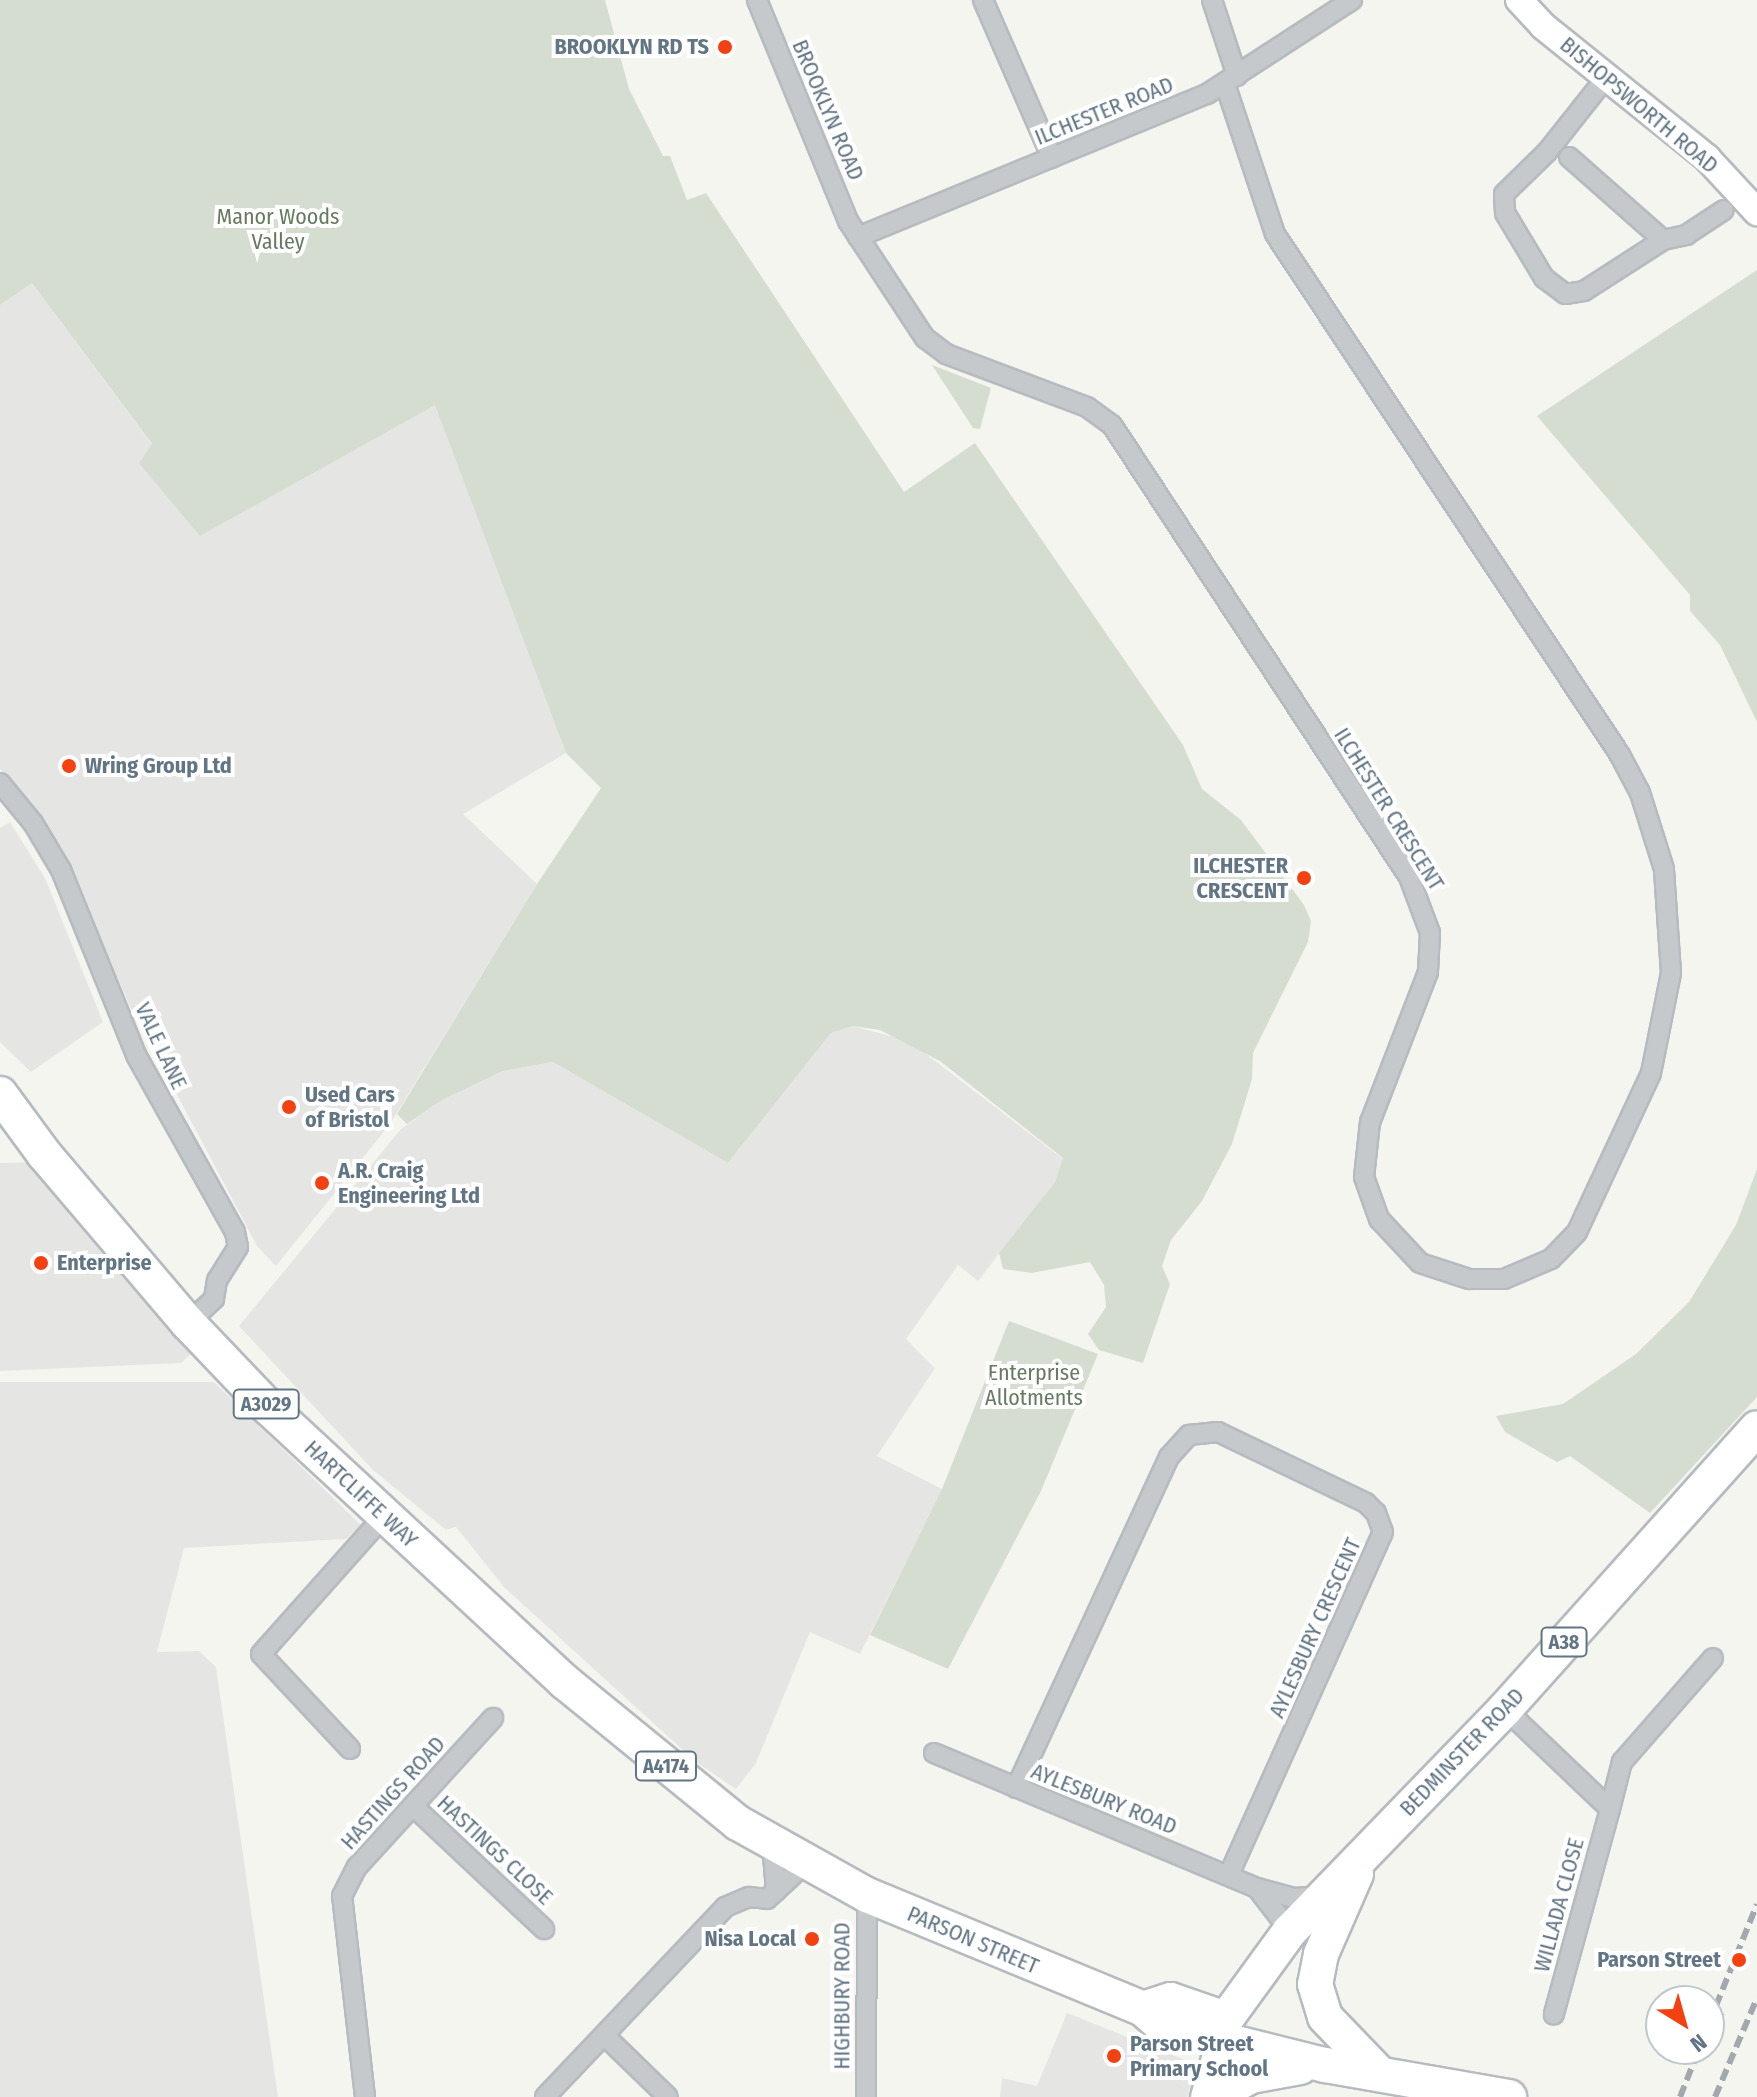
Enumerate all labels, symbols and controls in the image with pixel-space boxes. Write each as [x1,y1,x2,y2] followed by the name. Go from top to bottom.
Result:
[1555,31,1723,179] street label: BISHOPSWORTH ROAD
[554,34,709,60] place label: BROOKLYN RD TS
[787,36,869,184] street label: BROOKLYN ROAD
[716,38,734,56] marker: BROOKLYN RD TS
[1031,71,1177,151] street label: ILCHESTER ROAD
[216,203,340,254] park label: Manor Woods Valley
[1328,723,1450,895] street label: ILCHESTER CRESCENT
[85,753,232,779] place label: Wring Group Ltd
[60,757,78,775] marker: Wring Group Ltd
[1193,852,1288,904] place label: ILCHESTER CRESCENT
[1295,869,1313,887] marker: ILCHESTER CRESCENT
[129,998,193,1094] street label: VALE LANE
[305,1081,395,1132] place label: Used Cars of Bristol
[280,1098,298,1116] marker: Used Cars of Bristol
[338,1157,480,1208] place label: A.R. Craig Engineering Ltd
[313,1174,331,1192] marker: A.R. Craig Engineering Ltd
[57,1250,152,1276] place label: Enterprise
[32,1254,50,1272] marker: Enterprise
[985,1359,1083,1410] park label: Enterprise Allotments
[232,1388,300,1420] road number: A3029
[299,1435,423,1553] street label: HARTCLIFFE WAY
[1264,1534,1366,1722] street label: AYLESBURY CRESCENT
[1540,1626,1588,1658] road number: A38
[1394,1683,1530,1821] street label: BEDMINSTER ROAD
[335,1731,451,1855] street label: HASTINGS ROAD
[634,1750,698,1782] road number: A4174
[1027,1758,1181,1840] street label: AYLESBURY ROAD
[432,1790,558,1910] street label: HASTINGS CLOSE
[1528,1835,1590,1975] street label: WILLADA CLOSE
[903,1900,1043,1980] street label: PARSON STREET
[829,1922,855,2070] street label: HIGHBURY ROAD
[704,1926,796,1952] place label: Nisa Local
[803,1930,821,1948] marker: Nisa Local
[1597,1947,1721,1973] place label: Parson Street
[1728,1949,1750,1971] marker: Parson Street
[1645,1985,1725,2065] north arrow
[1685,2028,1712,2058] text: N
[1130,2030,1268,2082] place label: Parson Street Primary School
[1105,2047,1123,2065] marker: Parson Street Primary School

